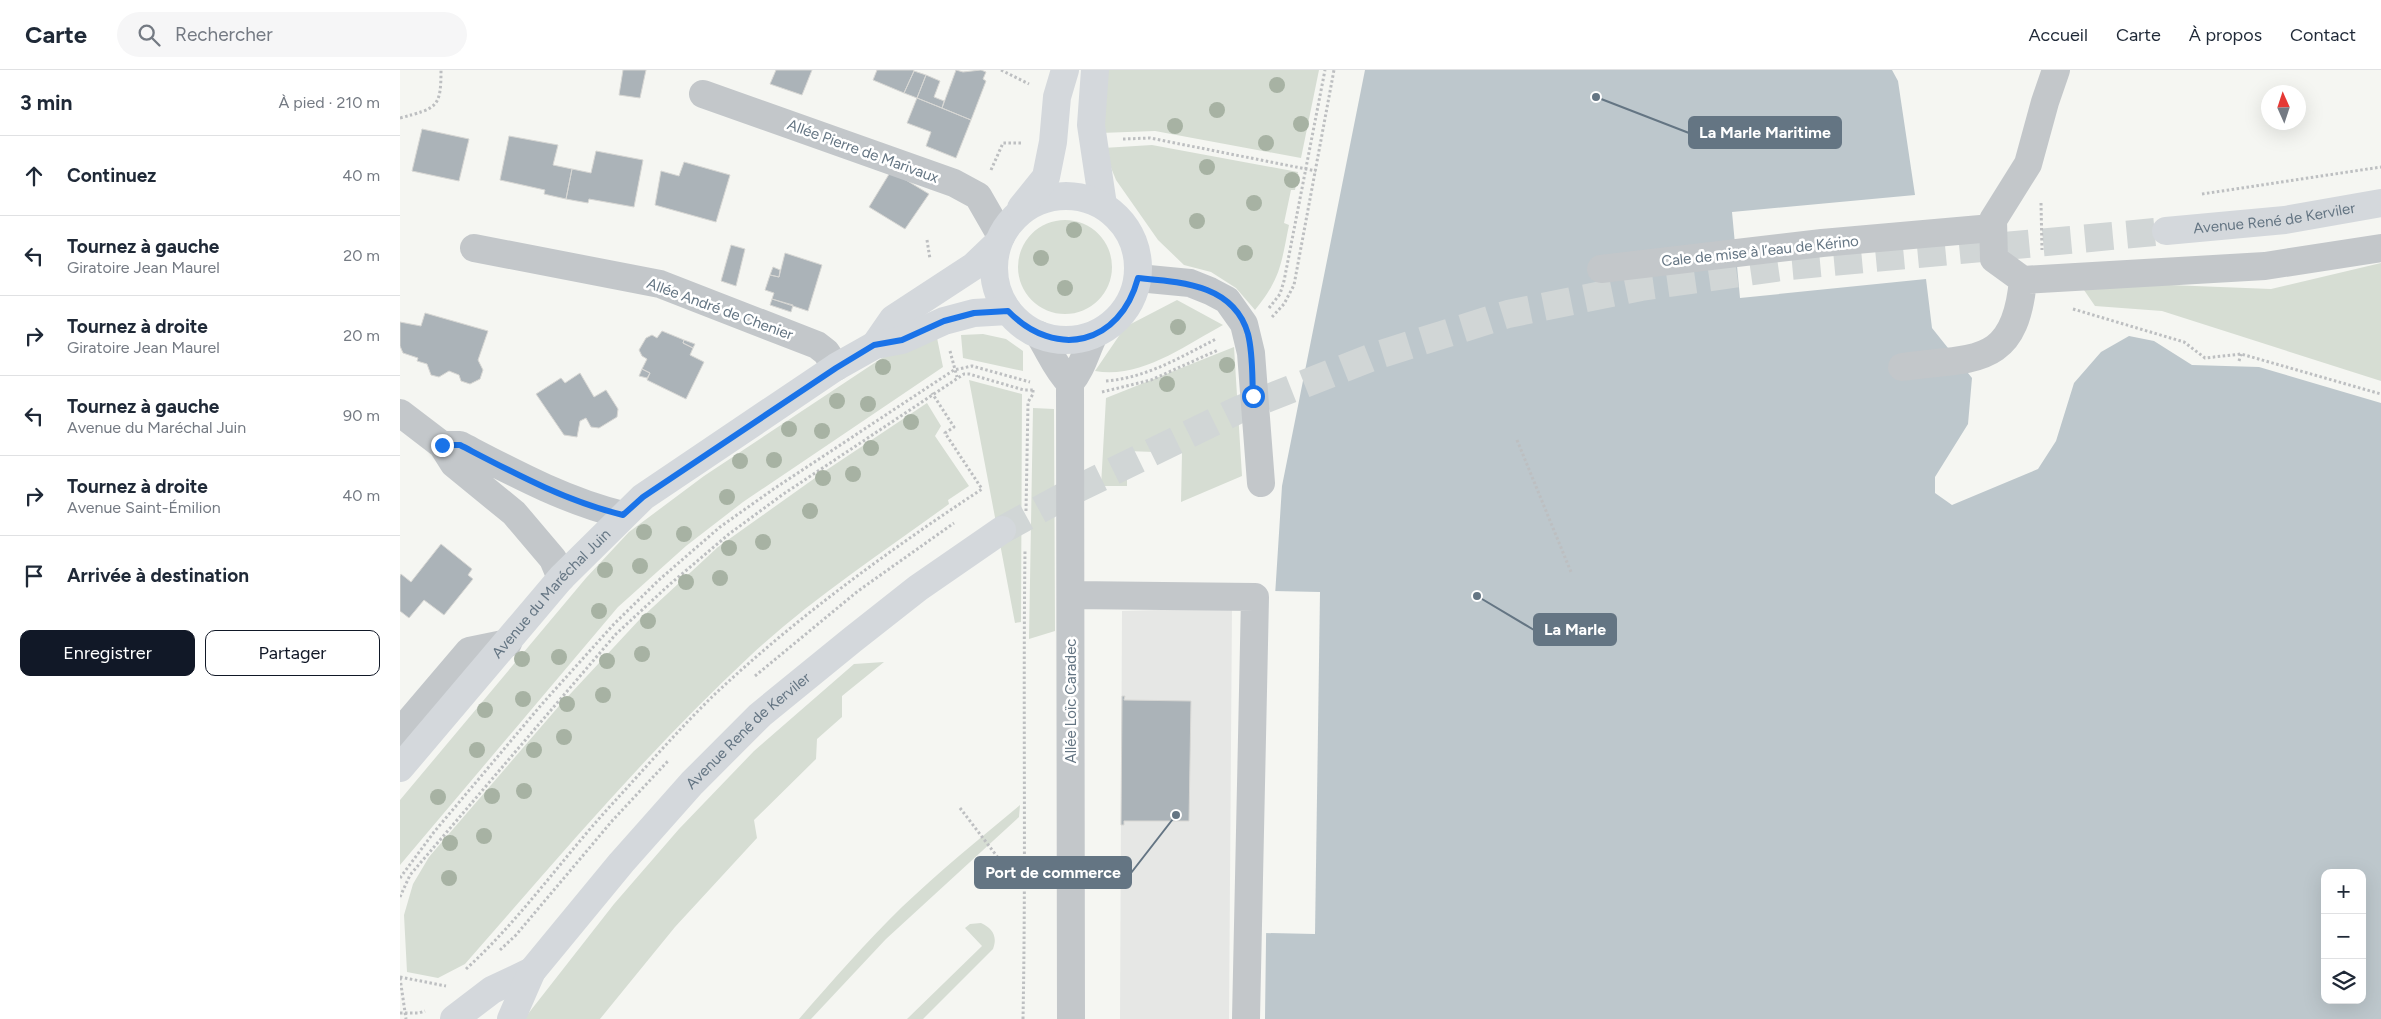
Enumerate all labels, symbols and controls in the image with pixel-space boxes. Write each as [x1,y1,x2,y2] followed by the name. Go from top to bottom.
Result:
[117,12,467,57] search box
[25,20,87,49] text: Carte
[135,21,163,49] icon: search
[175,23,273,46] text: Rechercher
[2028,24,2088,46] text: Accueil
[2116,24,2161,46] text: Carte
[2189,24,2262,46] text: À propos
[2290,24,2356,46] text: Contact
[2261,85,2306,130] north arrow
[20,90,72,115] text: 3 min
[279,93,380,112] text: À pied · 210 m
[785,115,941,187] street label: Allée Pierre de Marivaux
[1689,117,1841,148] callout: La Marle Maritime
[1699,123,1831,142] text: La Marle Maritime
[20,162,48,190] icon: ahead
[67,164,156,187] text: Continuez
[342,166,380,185] text: 40 m
[2192,199,2357,237] street label: Avenue René de Kerviler
[1660,232,1860,270] street label: Cale de mise à l’eau de Kérino
[67,235,219,258] text: Tournez à gauche
[20,242,48,270] icon: left
[343,246,380,265] text: 20 m
[67,258,220,277] text: Giratoire Jean Maurel
[644,274,796,344] street label: Allée André de Chenier
[67,315,208,338] text: Tournez à droite
[20,322,48,350] icon: right
[343,326,380,345] text: 20 m
[67,338,220,357] text: Giratoire Jean Maurel
[1242,385,1265,408] route start
[67,395,219,418] text: Tournez à gauche
[20,402,48,430] icon: left
[343,406,380,425] text: 90 m
[67,418,246,437] text: Avenue du Maréchal Juin
[431,434,454,457] route end
[67,475,208,498] text: Tournez à droite
[20,482,48,510] icon: right
[342,486,380,505] text: 40 m
[67,498,221,517] text: Avenue Saint-Émilion
[488,525,614,662] street label: Avenue du Maréchal Juin
[20,562,48,590] icon: arrive
[67,564,249,587] text: Arrivée à destination
[1534,614,1616,645] callout: La Marle
[1544,620,1606,639] text: La Marle
[20,630,195,676] button: Enregistrer
[205,630,380,676] button: Partager
[1062,639,1080,763] street label: Allée Loïc Caradec
[682,669,814,793] street label: Avenue René de Kerviler
[975,857,1131,888] callout: Port de commerce
[985,863,1121,882] text: Port de commerce
[2321,869,2366,1004] map controls
[2321,869,2366,914] button: +
[2321,914,2366,959] button: −
[2321,959,2366,1004] button: layers

